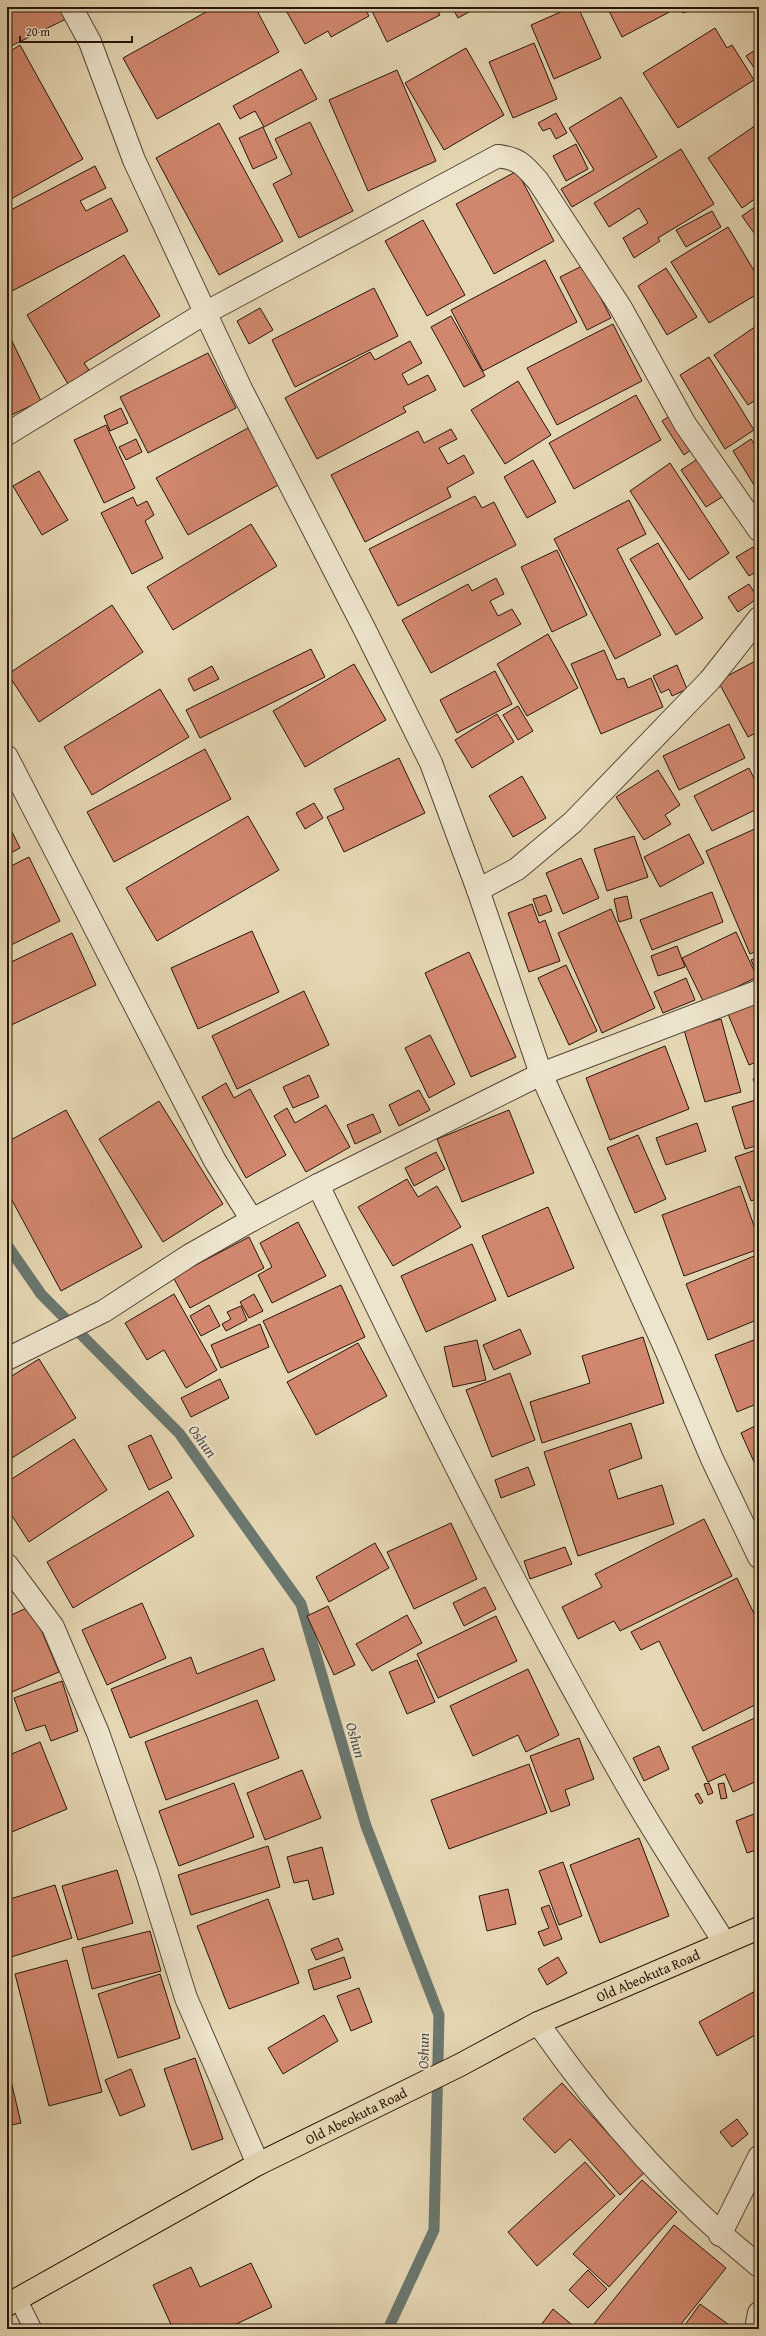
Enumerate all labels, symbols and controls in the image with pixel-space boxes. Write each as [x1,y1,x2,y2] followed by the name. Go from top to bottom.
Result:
[20,18,132,44] scale bar
[26,23,50,40] text: 20 m
[184,1420,222,1462] water label: Oshun
[341,1720,371,1761] water label: Oshun
[593,1944,703,2007] street label: Old Abeokuta Road
[412,2032,434,2069] water label: Oshun
[302,2082,411,2149] street label: Old Abeokuta Road

